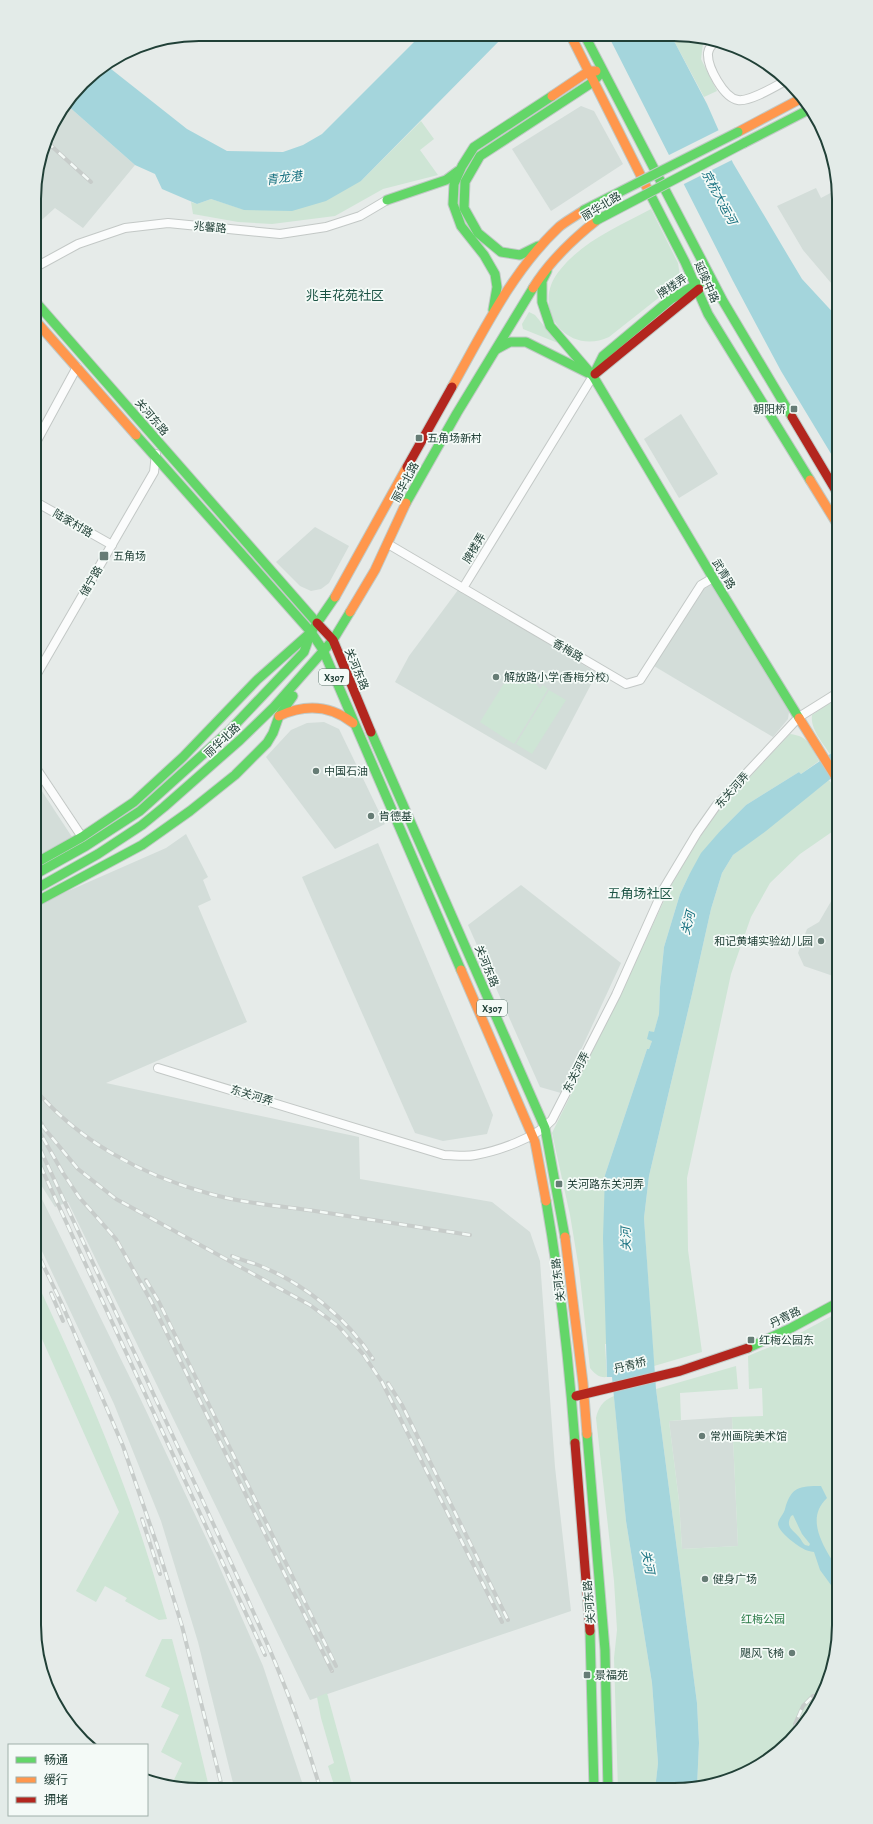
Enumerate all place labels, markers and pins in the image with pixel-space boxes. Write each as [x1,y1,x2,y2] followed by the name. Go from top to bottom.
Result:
[753,403,786,415] place label: 朝阳桥
[789,404,799,414] marker: 朝阳桥
[427,432,482,444] place label: 五角场新村
[414,433,424,443] marker: 五角场新村
[98,550,110,562] marker: 五角场
[113,550,146,562] place label: 五角场
[504,671,610,683] place label: 解放路小学(香梅分校)
[491,672,501,682] marker: 解放路小学(香梅分校)
[311,766,321,776] marker: 中国石油
[324,766,368,777] place label: 中国石油
[379,810,412,822] place label: 肯德基
[366,811,376,821] marker: 肯德基
[714,935,813,947] place label: 和记黄埔实验幼儿园
[816,936,826,946] marker: 和记黄埔实验幼儿园
[567,1178,644,1190] place label: 关河路东关河弄
[554,1179,564,1189] marker: 关河路东关河弄
[759,1334,814,1346] place label: 红梅公园东
[746,1335,756,1345] marker: 红梅公园东
[710,1430,787,1442] place label: 常州画院美术馆
[697,1431,707,1441] marker: 常州画院美术馆
[713,1573,757,1585] place label: 健身广场
[700,1574,710,1584] marker: 健身广场
[740,1648,784,1659] place label: 飓风飞椅
[787,1648,797,1658] marker: 飓风飞椅
[595,1669,628,1681] place label: 景福苑
[582,1670,592,1680] marker: 景福苑

